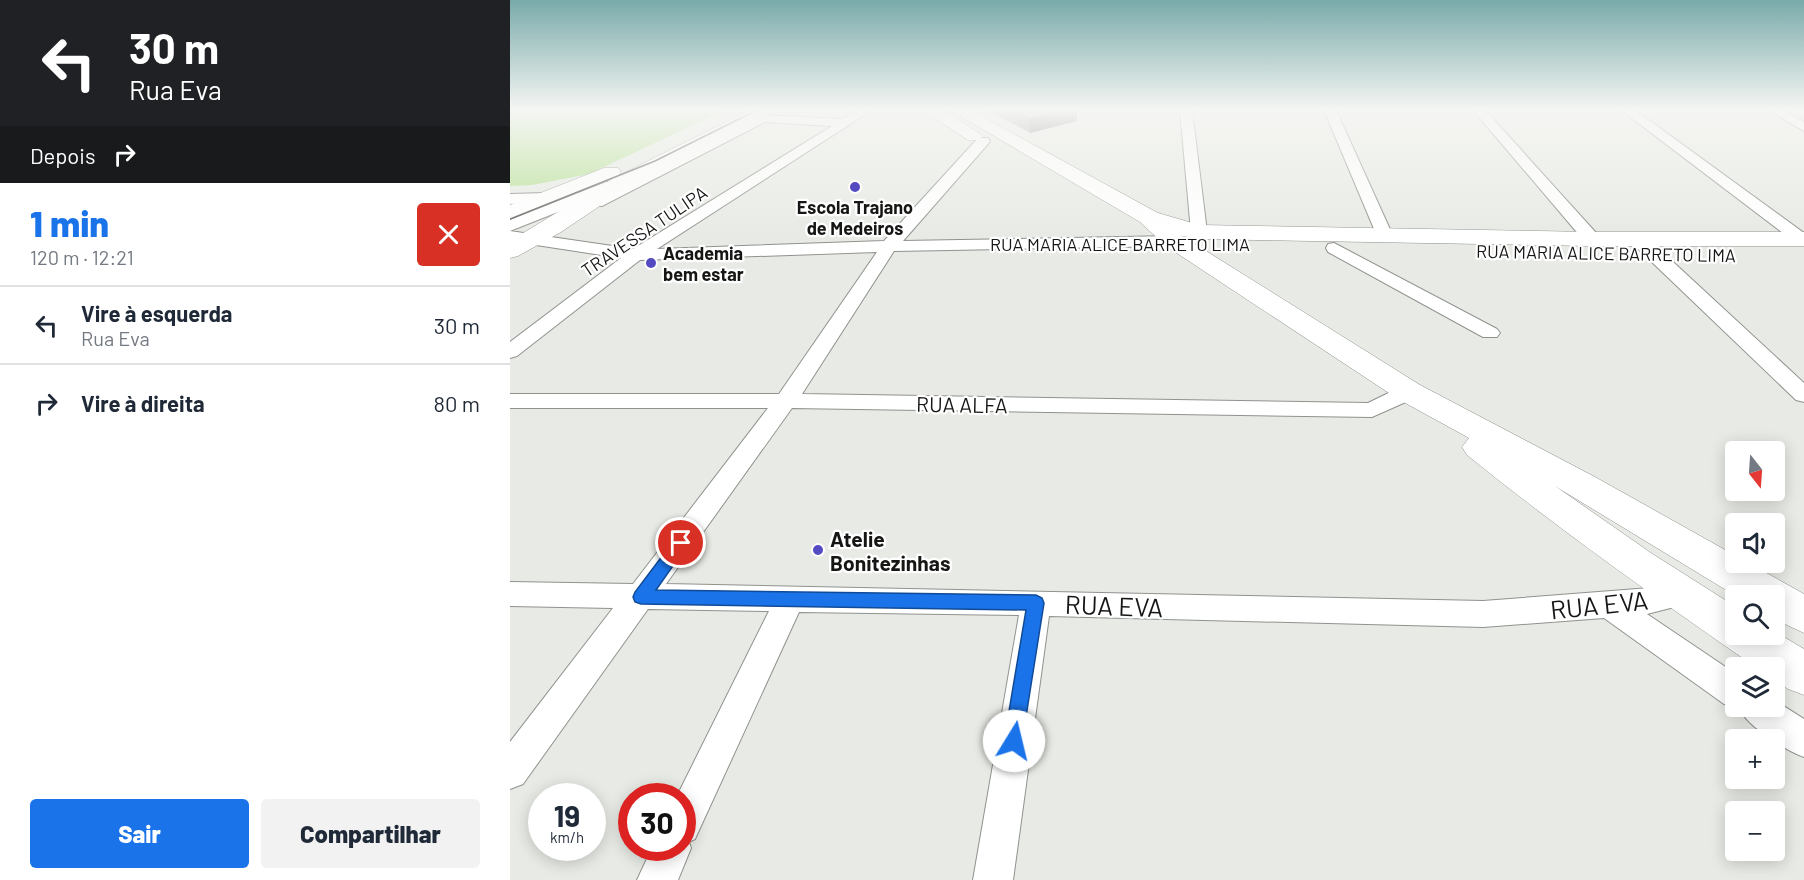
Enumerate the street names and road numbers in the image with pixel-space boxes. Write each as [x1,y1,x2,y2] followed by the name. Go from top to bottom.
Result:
[577,181,711,281] street label: TRAVESSA TULIPA
[990,233,1250,255] street label: RUA MARIA ALICE BARRETO LIMA
[1476,240,1736,266] street label: RUA MARIA ALICE BARRETO LIMA
[916,391,1008,417] street label: RUA ALFA
[1548,583,1650,625] street label: RUA EVA
[1064,588,1164,622] street label: RUA EVA

